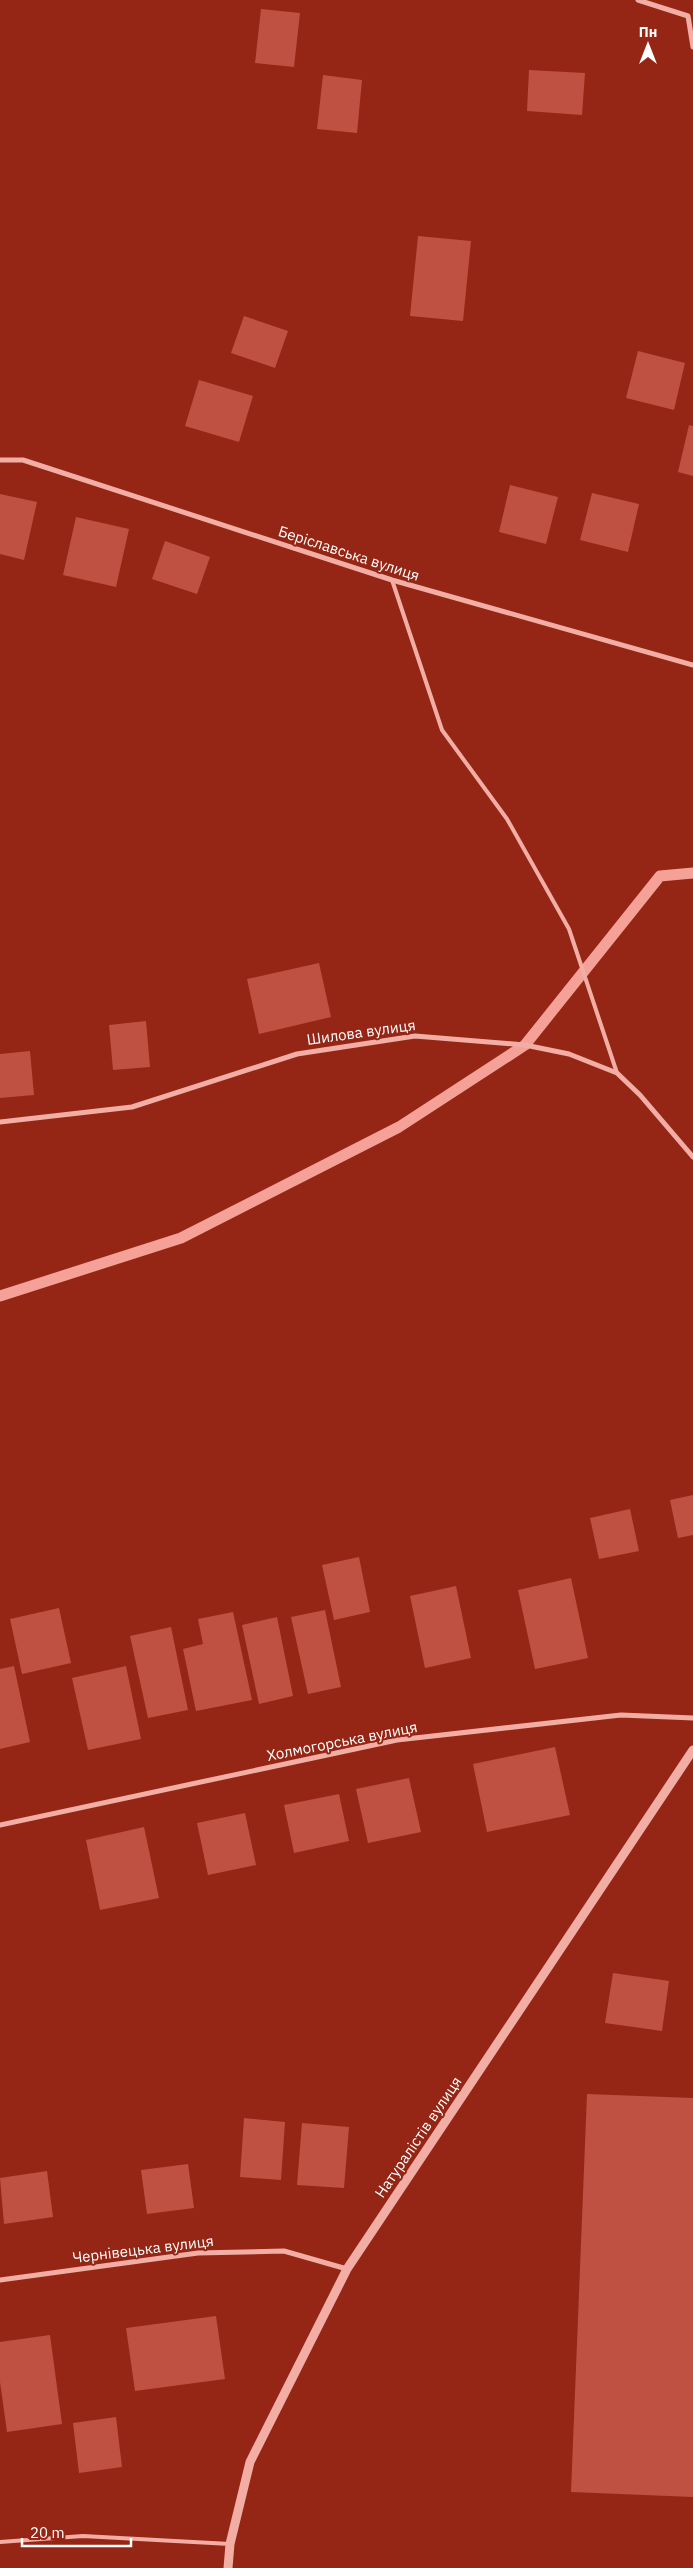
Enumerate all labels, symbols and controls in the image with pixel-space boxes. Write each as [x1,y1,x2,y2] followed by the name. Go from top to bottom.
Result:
[623,20,673,70] north arrow
[639,23,657,41] text: Пн
[276,521,422,585] street label: Беріславська вулиця
[305,1015,417,1049] street label: Шилова вулиця
[265,1717,419,1765] street label: Холмогорська вулиця
[370,2073,466,2201] street label: Натуралістів вулиця
[71,2231,215,2267] street label: Чернівецька вулиця
[22,2516,131,2548] scale bar
[30,2523,65,2542] text: 20 m

